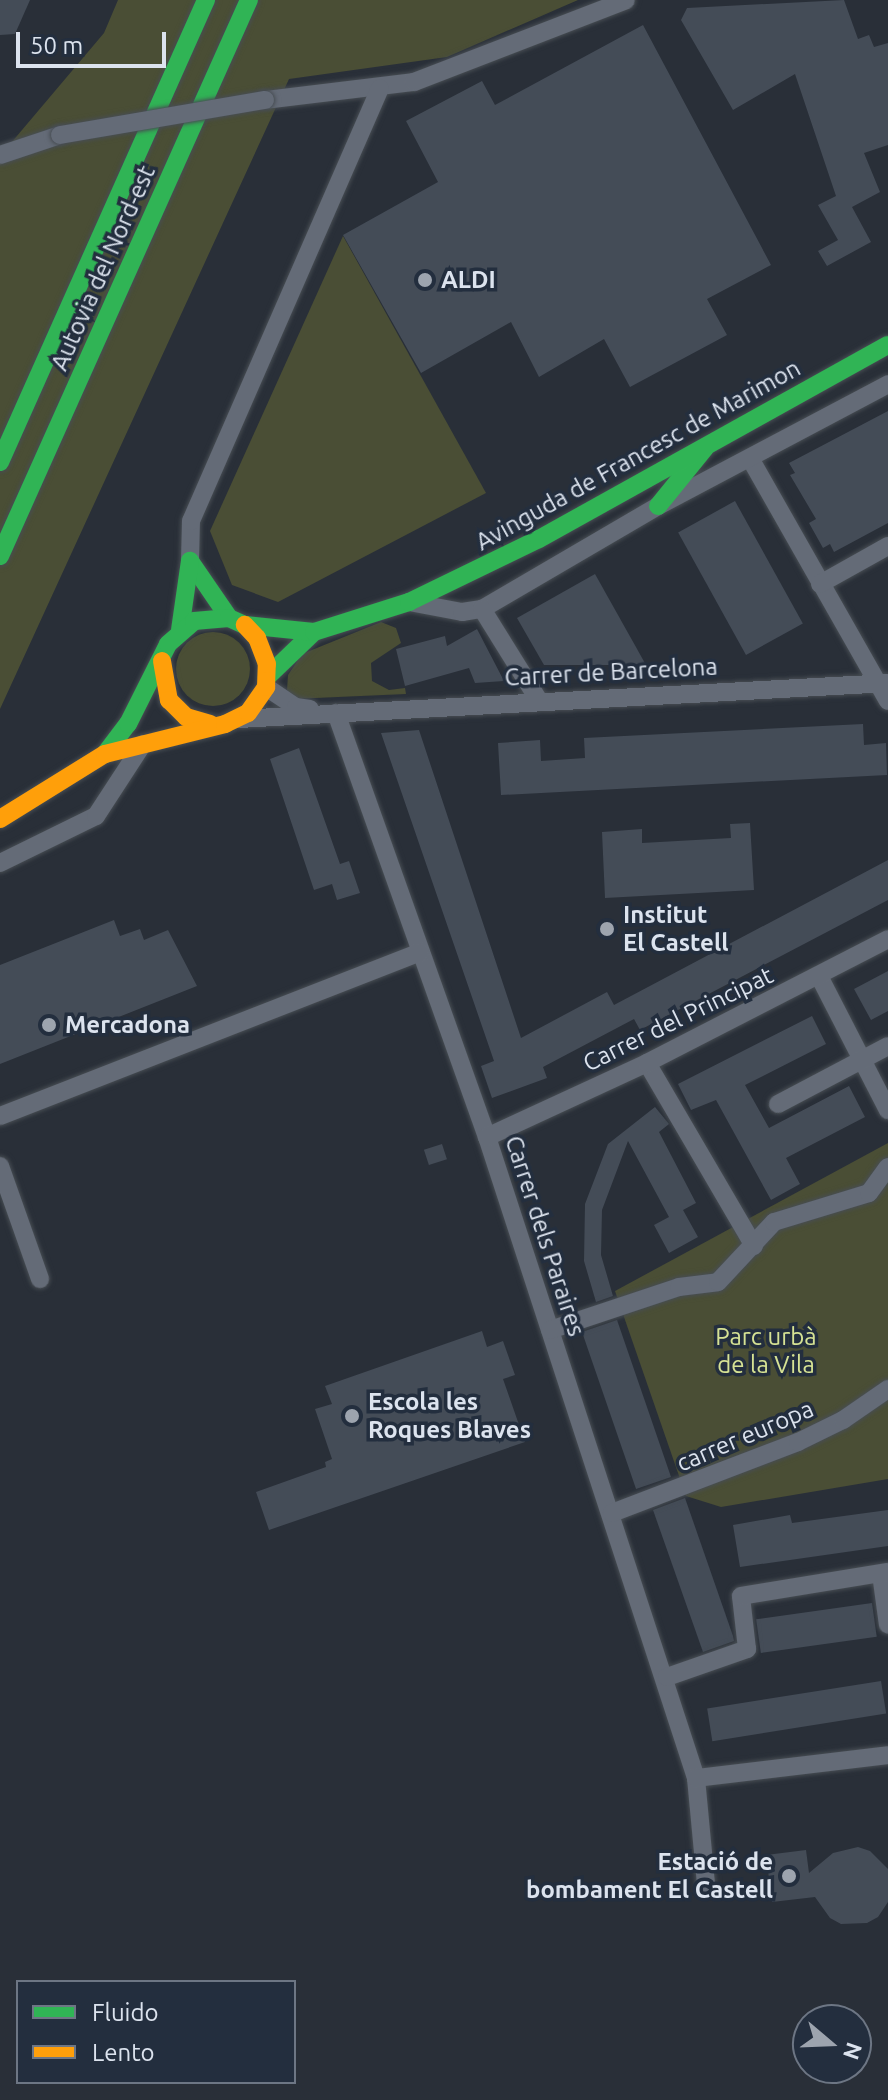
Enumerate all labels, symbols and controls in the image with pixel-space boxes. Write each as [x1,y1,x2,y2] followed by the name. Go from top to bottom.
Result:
[20,16,170,66] scale bar
[30,32,83,59] text: 50 m
[45,161,161,375] street label: Autovia del Nord-est
[441,266,496,294] place label: ALDI
[416,271,434,289] marker: ALDI
[471,353,805,557] street label: Avinguda de Francesc de Marimon
[504,652,718,692] street label: Carrer de Barcelona
[623,901,728,957] place label: Institut El Castell
[598,920,616,938] marker: Institut El Castell
[578,960,778,1078] street label: Carrer del Principat
[65,1011,190,1039] place label: Mercadona
[40,1016,58,1034] marker: Mercadona
[499,1132,591,1340] street label: Carrer dels Paraires
[715,1323,817,1379] park label: Parc urbà de la Vila
[368,1388,531,1444] place label: Escola les Roques Blaves
[672,1394,818,1478] street label: carrer europa
[343,1407,361,1425] marker: Escola les Roques Blaves
[526,1848,773,1904] place label: Estació de bombament El Castell
[780,1867,798,1885] marker: Estació de bombament El Castell
[16,1980,296,2084] legend
[92,1999,159,2026] text: Fluido
[792,2004,872,2084] north arrow
[92,2039,155,2066] text: Lento
[839,2039,868,2063] text: N

